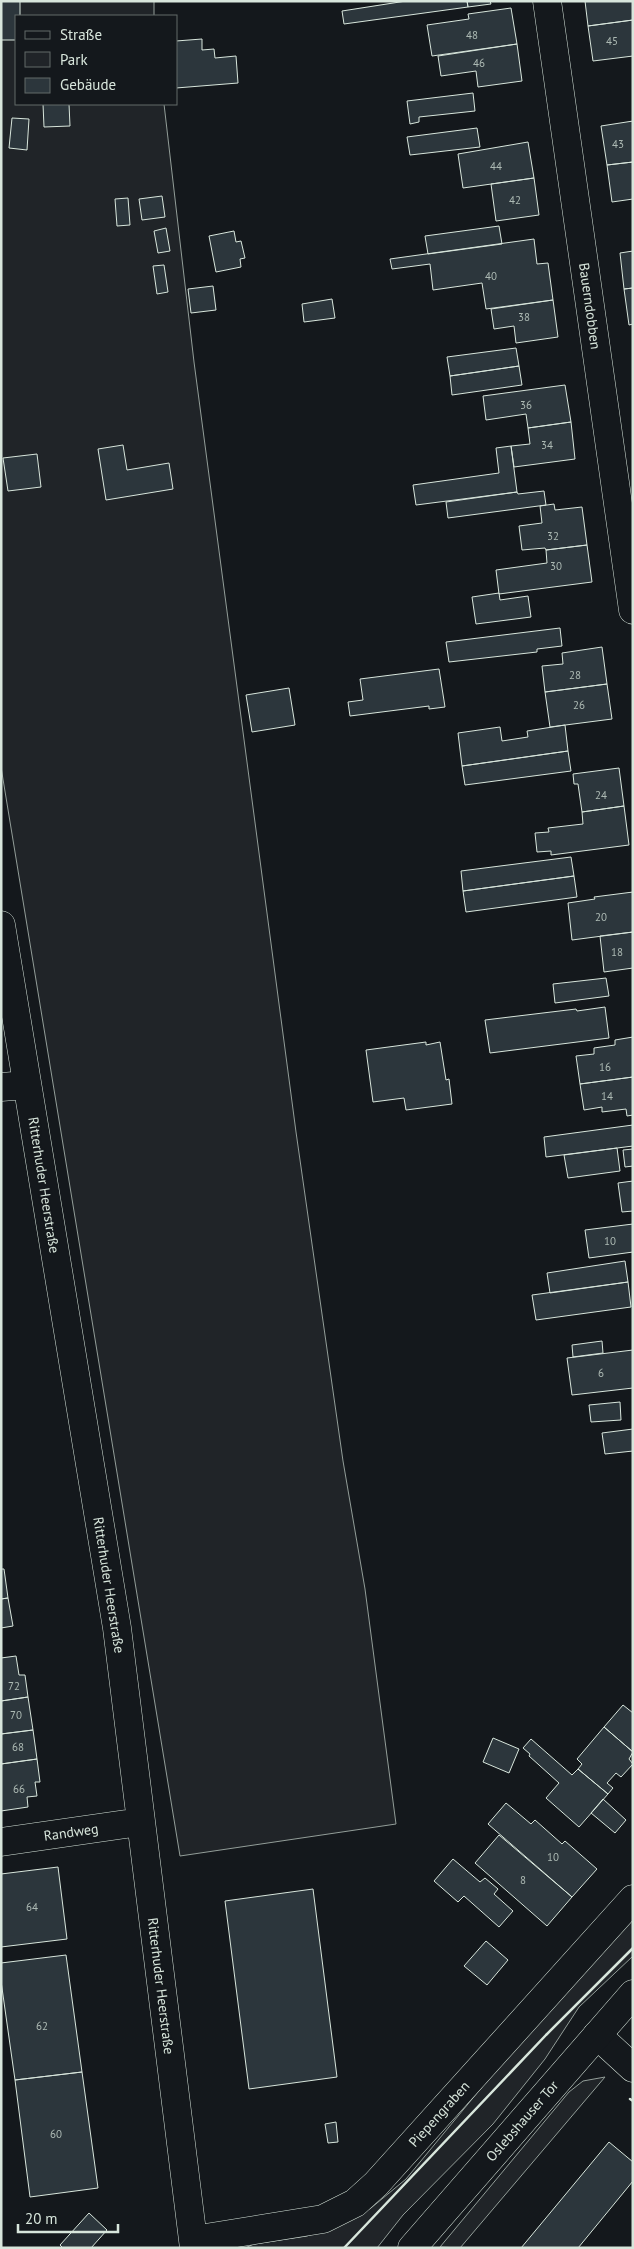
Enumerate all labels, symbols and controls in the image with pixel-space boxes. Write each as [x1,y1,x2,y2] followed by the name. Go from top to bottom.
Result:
[15,15,178,105] legend
[60,25,102,44] text: Straße
[466,28,478,42] house number: 48
[606,34,618,48] house number: 45
[60,50,88,69] text: Park
[473,56,485,70] house number: 46
[60,75,116,94] text: Gebäude
[612,137,624,151] house number: 43
[490,159,502,173] house number: 44
[509,193,521,207] house number: 42
[575,262,605,350] street label: Bauerndobben
[485,269,497,283] house number: 40
[518,310,530,324] house number: 38
[520,398,532,412] house number: 36
[541,438,553,452] house number: 34
[547,529,559,543] house number: 32
[550,559,562,573] house number: 30
[569,668,581,682] house number: 28
[573,698,585,712] house number: 26
[595,788,607,802] house number: 24
[595,910,607,924] house number: 20
[611,945,623,959] house number: 18
[599,1060,611,1074] house number: 16
[601,1089,613,1103] house number: 14
[24,1116,64,1254] street label: Ritterhuder Heerstraße
[604,1234,616,1248] house number: 10
[598,1366,604,1380] house number: 6
[89,1516,129,1654] street label: Ritterhuder Heerstraße
[8,1679,20,1693] house number: 72
[10,1708,22,1722] house number: 70
[12,1740,24,1754] house number: 68
[13,1782,25,1796] house number: 66
[43,1819,99,1845] street label: Randweg
[547,1850,559,1864] house number: 10
[520,1873,526,1887] house number: 8
[26,1900,38,1914] house number: 64
[144,1917,178,2055] street label: Ritterhuder Heerstraße
[36,2019,48,2033] house number: 62
[405,2077,473,2151] street label: Piepengraben
[482,2077,562,2165] street label: Oslebshauser Tor
[50,2127,62,2141] house number: 60
[18,2202,118,2234] scale bar
[25,2209,58,2228] text: 20 m

